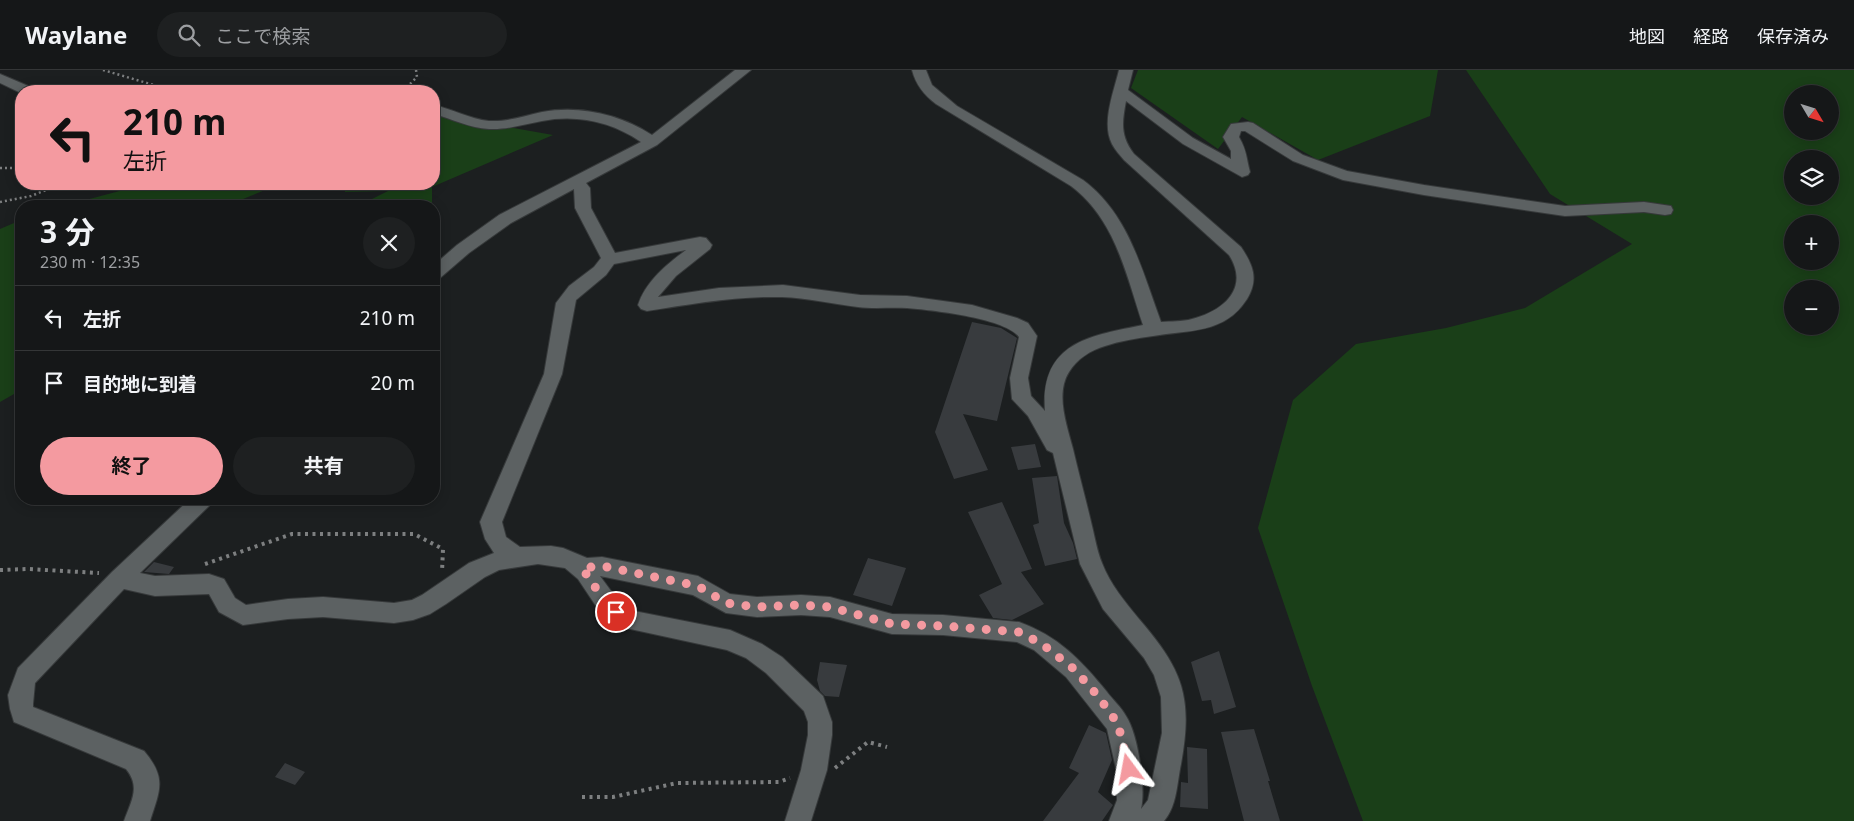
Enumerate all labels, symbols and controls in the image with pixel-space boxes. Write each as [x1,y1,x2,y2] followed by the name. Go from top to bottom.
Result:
[157,12,507,57] search box
[25,18,127,51] text: Waylane
[175,21,203,49] icon: search
[215,23,310,49] text: ここで検索
[1629,24,1665,48] text: 地図
[1693,24,1729,48] text: 経路
[1757,24,1829,48] text: 保存済み
[1784,85,1839,140] north arrow
[1784,85,1839,335] map controls
[123,98,226,145] text: 210 m
[40,105,105,170] icon: left
[123,145,167,175] text: 左折
[1784,150,1839,205] button: layers
[40,211,95,252] text: 3 分
[1784,215,1839,270] button: +
[363,217,415,269] button: close
[40,251,140,273] text: 230 m · 12:35
[1784,280,1839,335] button: −
[40,304,68,332] icon: left
[360,305,415,331] text: 210 m
[83,306,121,332] text: 左折
[40,369,68,397] icon: arrive
[371,370,415,396] text: 20 m
[83,371,197,397] text: 目的地に到着
[40,437,223,495] button: 終了
[233,437,415,495] button: 共有
[595,591,637,633] pin
[602,598,630,626] icon: arrive
[1102,742,1154,794] position arrow

